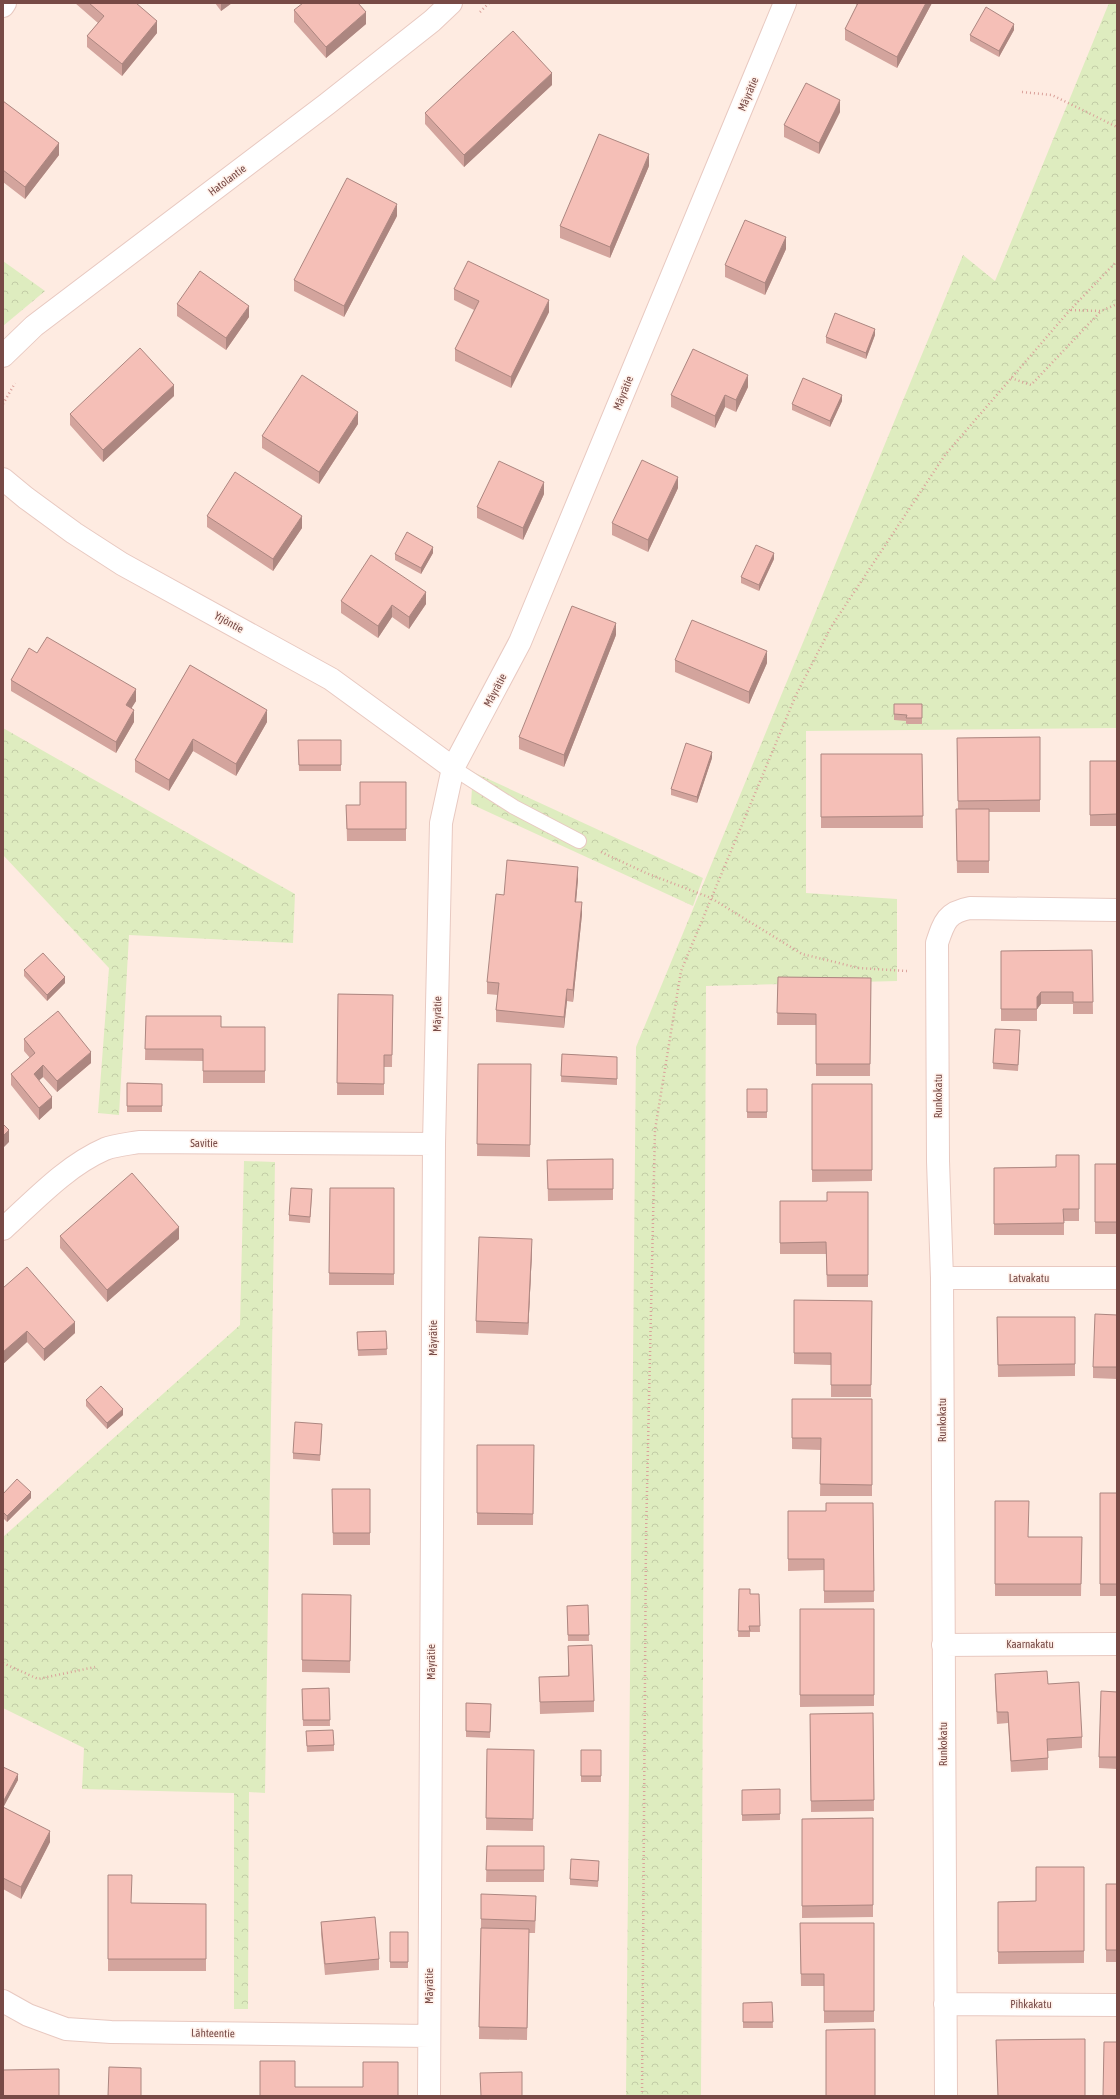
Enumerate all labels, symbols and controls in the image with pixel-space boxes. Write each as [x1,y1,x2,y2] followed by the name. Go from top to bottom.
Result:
[735,75,761,113] street label: Mäyrätie
[206,162,248,198] street label: Hatolantie
[611,374,635,412] street label: Mäyrätie
[212,609,246,635] street label: Yrjöntie
[481,671,509,709] street label: Mäyrätie
[431,996,443,1032] street label: Mäyrätie
[932,1074,944,1118] street label: Runkokatu
[190,1137,218,1149] street label: Savitie
[1009,1272,1049,1284] street label: Latvakatu
[427,1320,439,1356] street label: Mäyrätie
[936,1398,948,1442] street label: Runkokatu
[1006,1638,1054,1650] street label: Kaarnakatu
[425,1644,437,1680] street label: Mäyrätie
[937,1722,949,1766] street label: Runkokatu
[423,1968,435,2004] street label: Mäyrätie
[1010,1998,1052,2010] street label: Pihkakatu
[191,2027,235,2039] street label: Lähteentie

